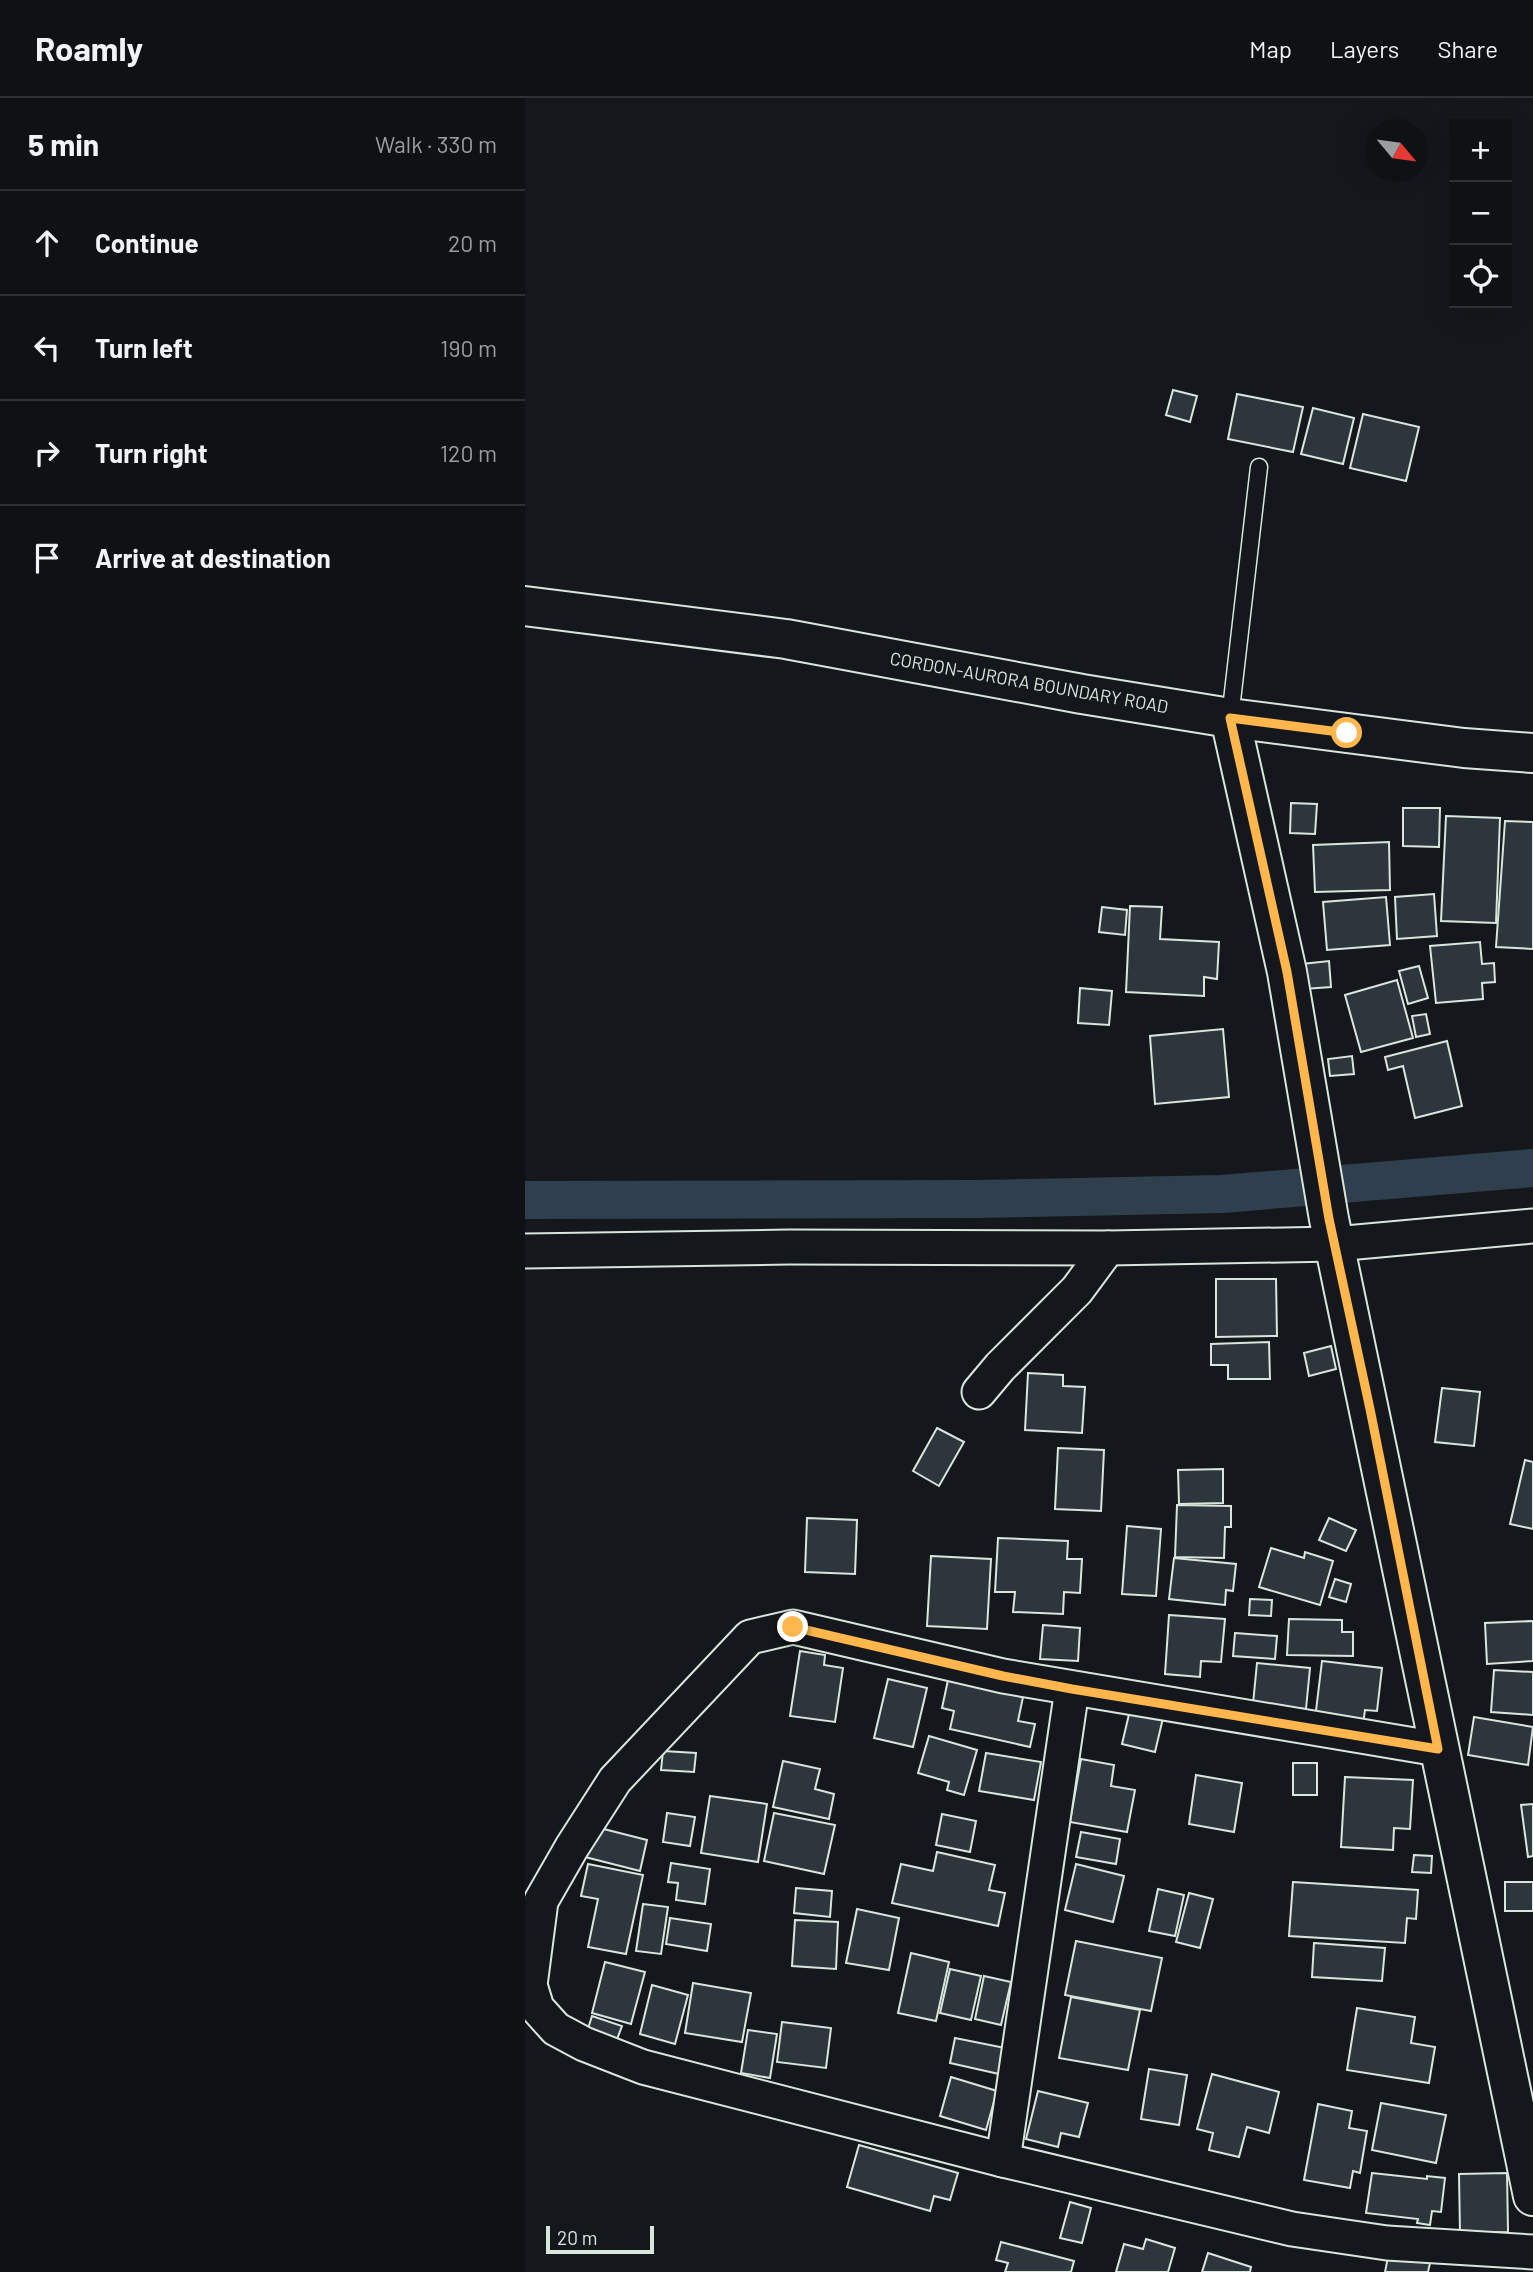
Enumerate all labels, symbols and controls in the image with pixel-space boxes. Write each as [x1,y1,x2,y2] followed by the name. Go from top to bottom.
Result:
[35,28,143,68] text: Roamly
[1249,34,1292,63] text: Map
[1330,34,1399,63] text: Layers
[1437,34,1498,63] text: Share
[1365,119,1428,182] north arrow
[1449,119,1512,308] map controls
[1449,119,1512,182] button: +
[28,126,99,162] text: 5 min
[375,130,497,158] text: Walk · 330 m
[1449,182,1512,245] button: −
[28,224,66,262] icon: ahead
[95,227,199,258] text: Continue
[448,229,497,257] text: 20 m
[1449,245,1512,308] button: locate
[28,329,66,367] icon: left
[95,332,193,363] text: Turn left
[440,334,497,362] text: 190 m
[28,434,66,472] icon: right
[95,437,208,468] text: Turn right
[440,439,497,467] text: 120 m
[28,539,66,577] icon: arrive
[95,542,331,573] text: Arrive at destination
[888,647,1170,717] street label: CORDON-AURORA BOUNDARY ROAD
[1331,717,1362,748] route start
[777,1611,808,1642] route end
[546,2223,655,2255] scale bar
[557,2226,597,2249] text: 20 m

